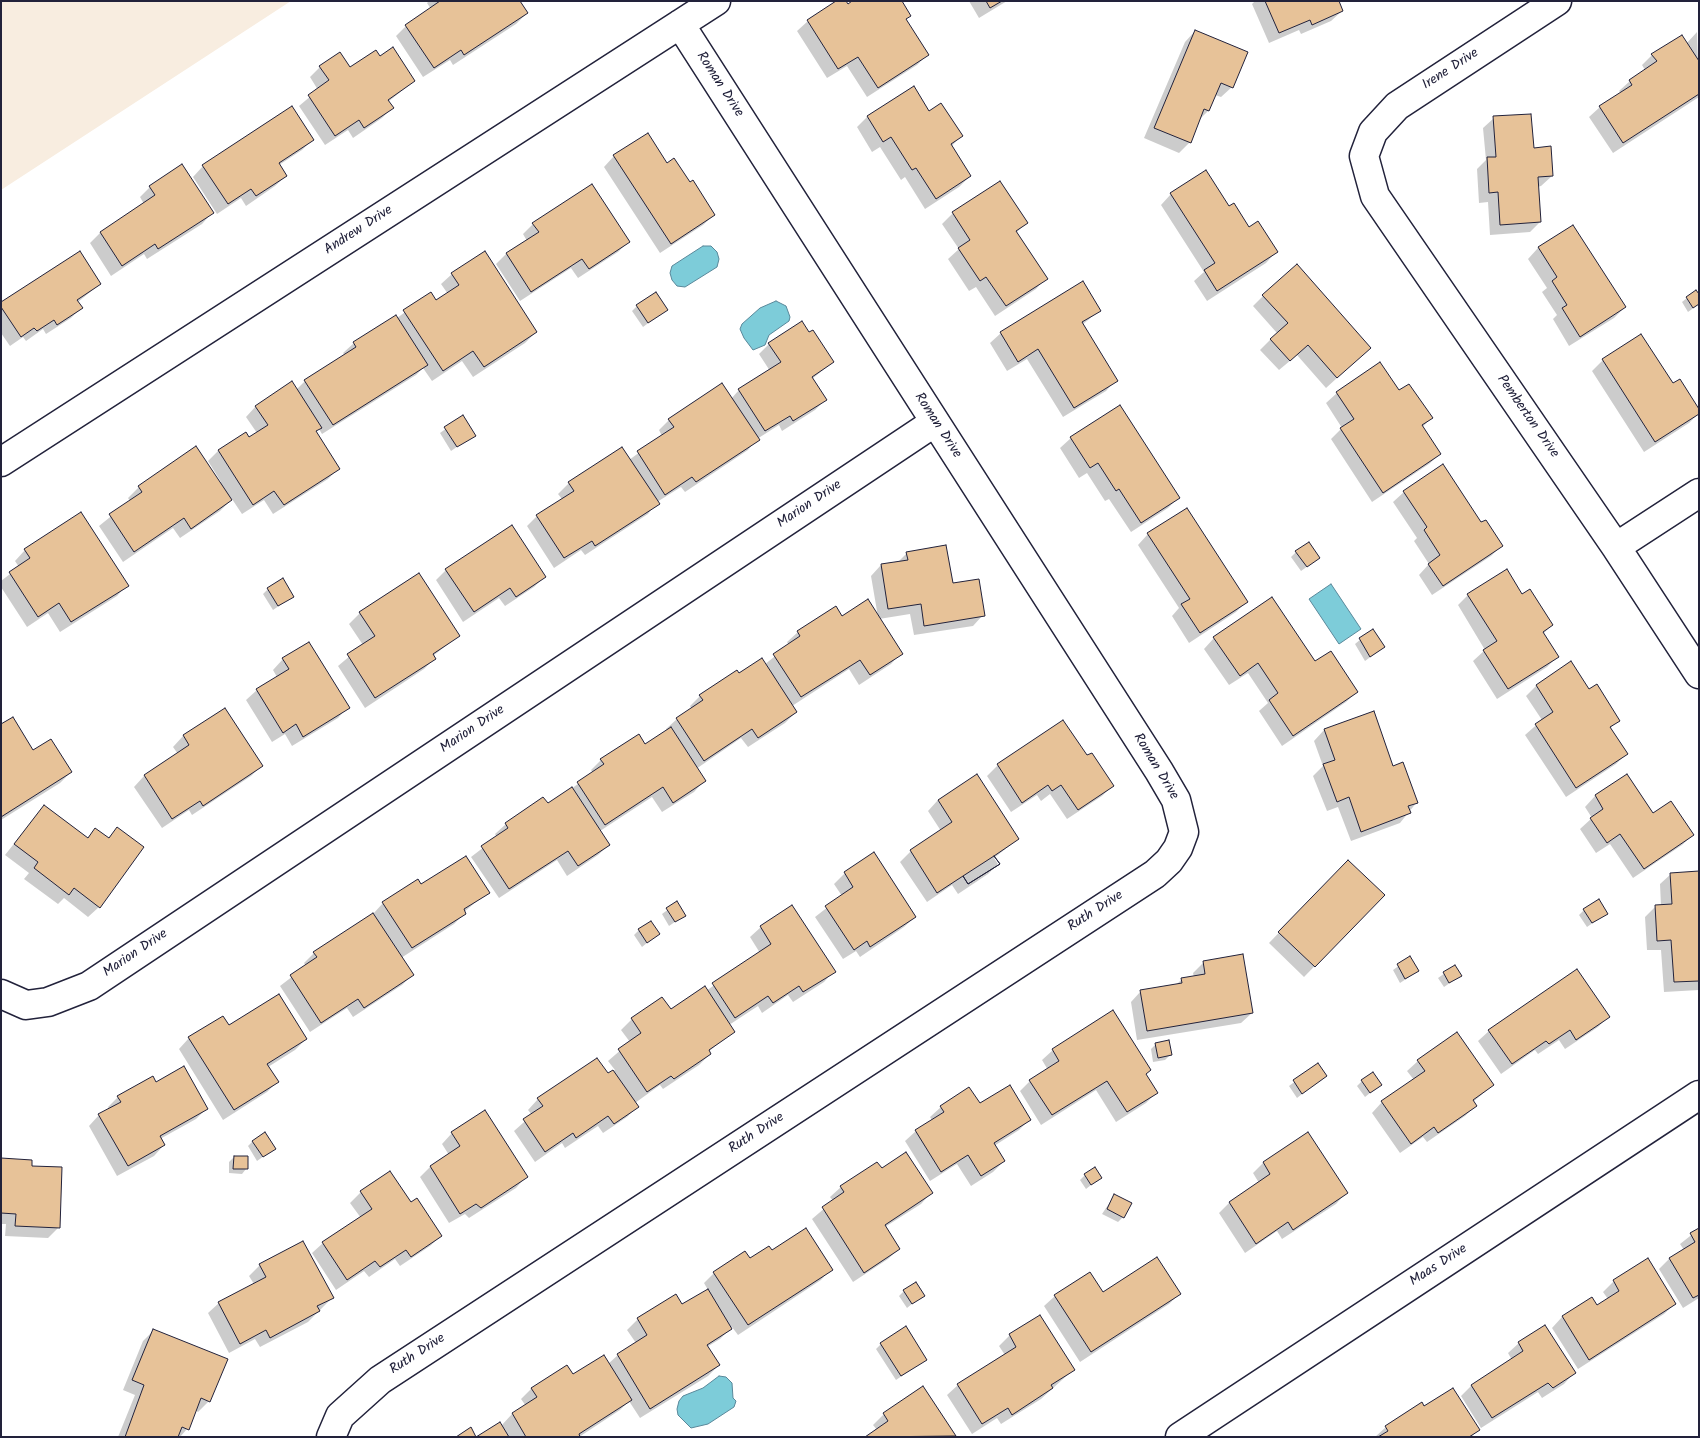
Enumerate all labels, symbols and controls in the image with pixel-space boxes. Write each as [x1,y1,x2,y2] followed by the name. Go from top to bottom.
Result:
[1420,46,1482,94] street label: Irene Drive
[692,49,746,121] street label: Roman Drive
[322,203,396,259] street label: Andrew Drive
[1492,372,1562,462] street label: Pemberton Drive
[910,390,964,462] street label: Roman Drive
[775,477,845,533] street label: Marion Drive
[438,702,508,758] street label: Marion Drive
[1129,731,1181,803] street label: Roman Drive
[1065,888,1127,936] street label: Ruth Drive
[101,926,171,982] street label: Marion Drive
[726,1110,788,1158] street label: Ruth Drive
[1407,1241,1471,1291] street label: Maas Drive
[387,1331,449,1379] street label: Ruth Drive

